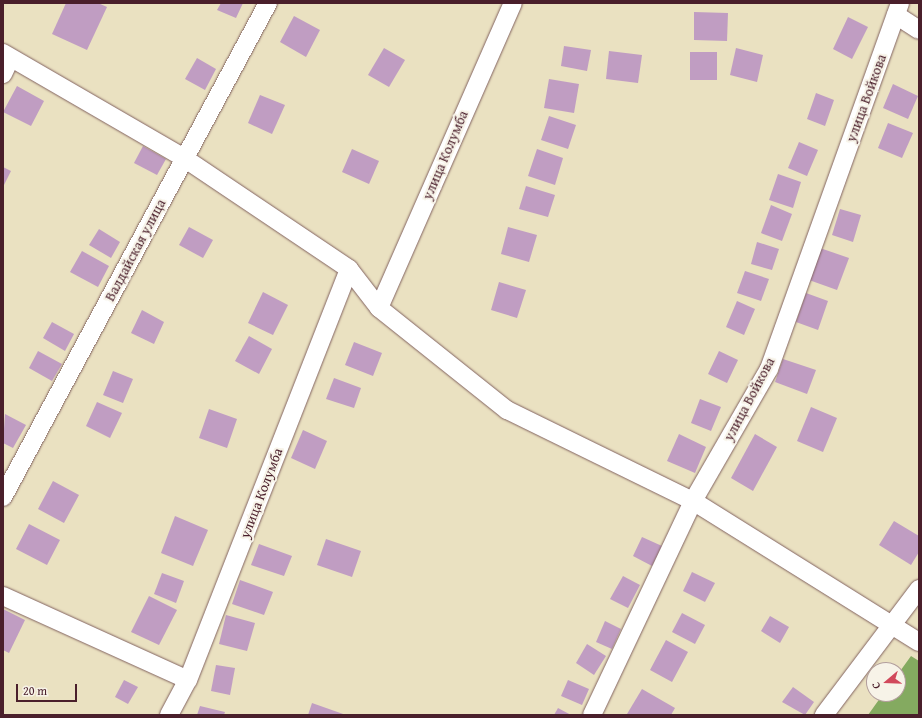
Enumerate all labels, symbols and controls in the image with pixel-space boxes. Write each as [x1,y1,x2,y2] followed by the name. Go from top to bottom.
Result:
[842,52,890,144] street label: улица Войкова
[419,108,471,202] street label: улица Колумба
[101,196,169,304] street label: Валдайская улица
[720,354,778,444] street label: улица Войкова
[236,446,286,540] street label: улица Колумба
[866,662,906,702] north arrow
[18,676,79,702] scale bar
[867,680,884,691] text: С
[23,682,47,699] text: 20 m

